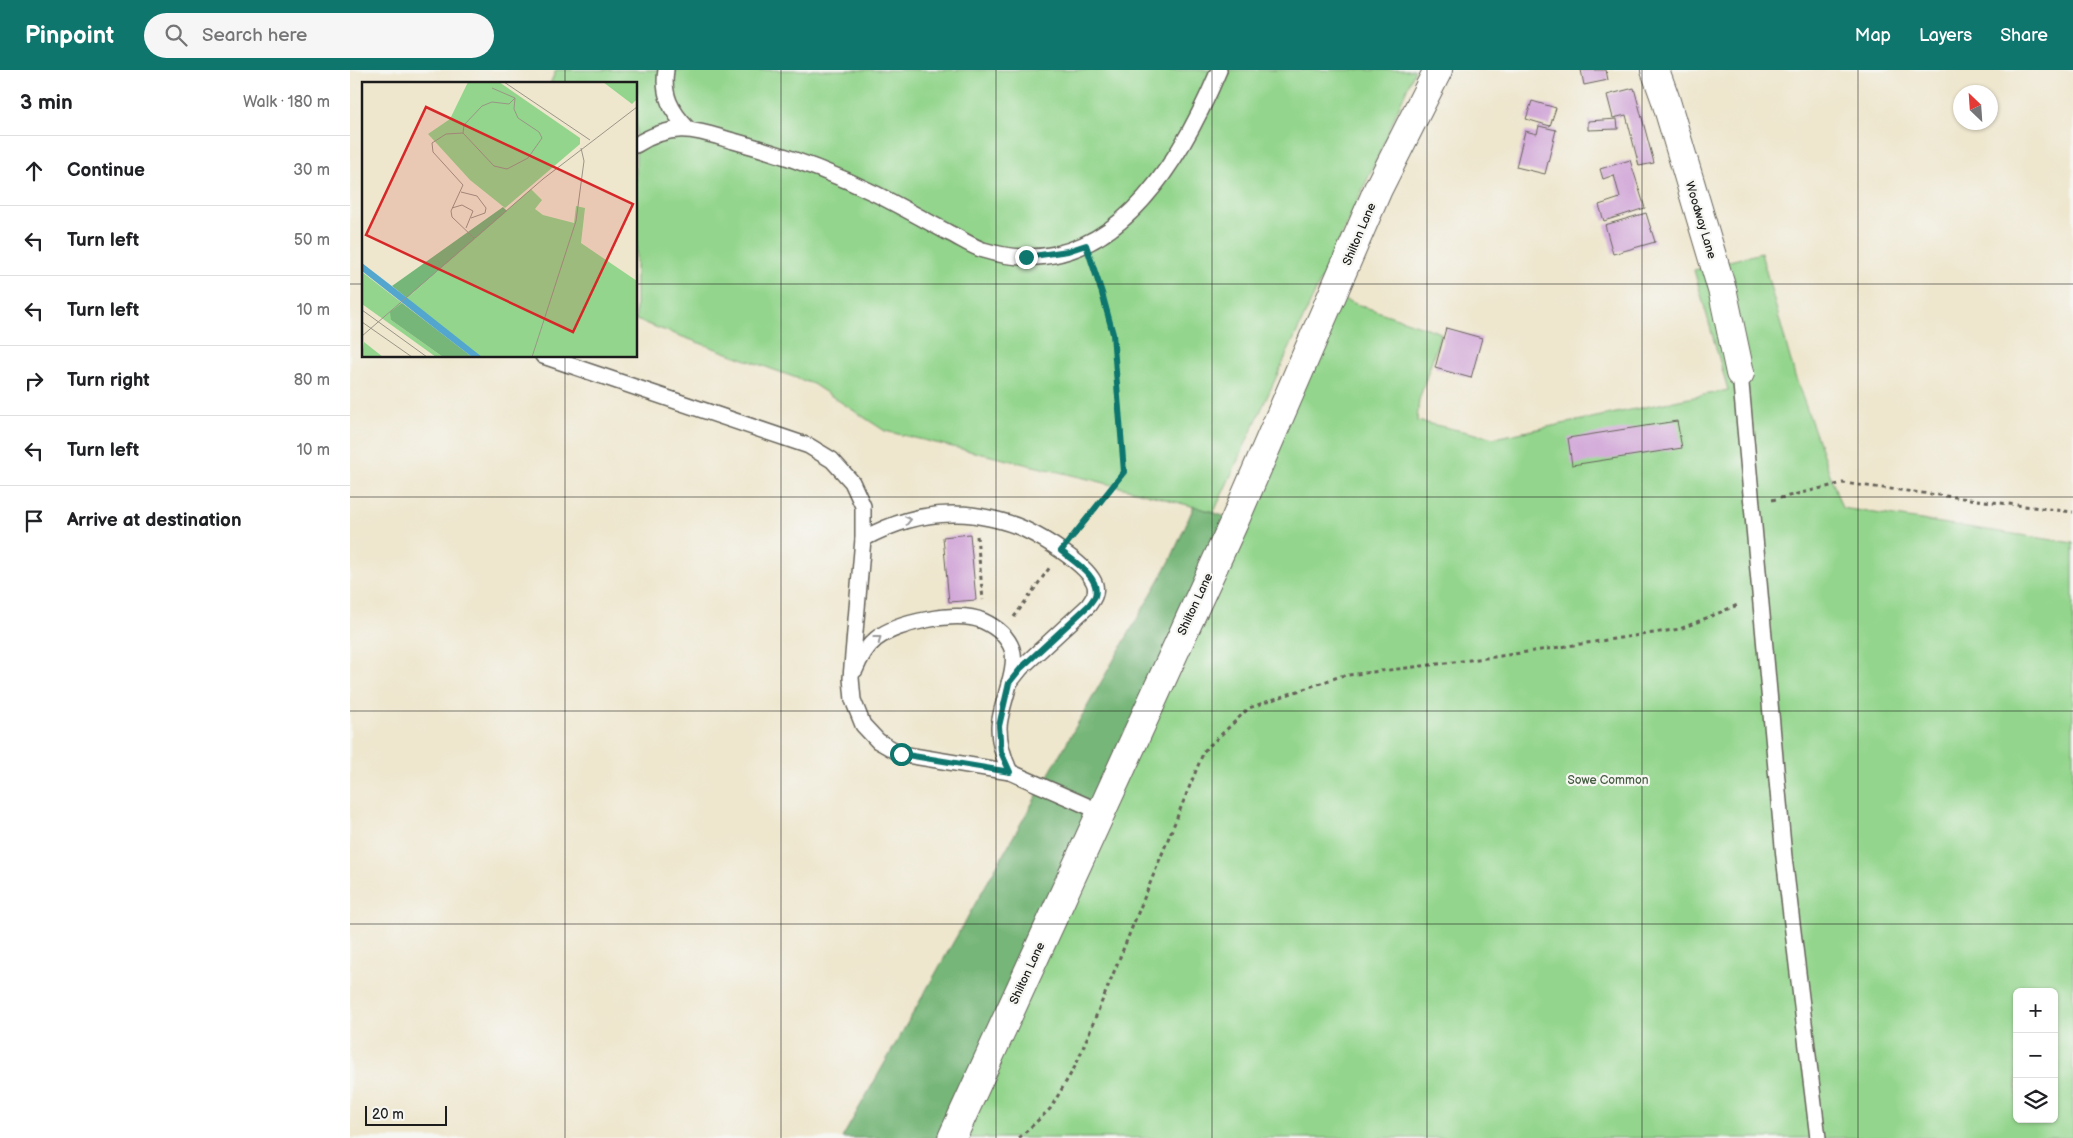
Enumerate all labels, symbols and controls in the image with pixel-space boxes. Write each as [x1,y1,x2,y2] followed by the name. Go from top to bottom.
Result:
[144,13,494,58] search box
[25,21,114,50] text: Pinpoint
[162,21,190,49] icon: search
[202,24,307,47] text: Search here
[1855,25,1891,46] text: Map
[1919,25,1972,46] text: Layers
[2000,25,2048,46] text: Share
[362,82,638,358] inset map
[1953,85,1998,130] north arrow
[20,90,73,115] text: 3 min
[243,93,330,112] text: Walk · 180 m
[20,157,48,185] icon: ahead
[67,159,145,182] text: Continue
[293,161,330,180] text: 30 m
[1682,180,1719,261] street label: Woodway Lane
[1340,201,1379,268] street label: Shilton Lane
[20,227,48,255] icon: left
[67,229,139,252] text: Turn left
[294,231,330,250] text: 50 m
[1015,246,1038,269] route end
[20,297,48,325] icon: left
[67,299,139,322] text: Turn left
[297,301,330,320] text: 10 m
[20,367,48,395] icon: right
[67,369,150,392] text: Turn right
[294,371,330,390] text: 80 m
[20,437,48,465] icon: left
[67,439,139,462] text: Turn left
[297,441,330,460] text: 10 m
[20,507,48,535] icon: arrive
[67,509,242,532] text: Arrive at destination
[903,515,912,526] one-way arrow
[1175,571,1216,638] street label: Shilton Lane
[872,636,881,644] one-way arrow
[890,743,913,766] route start
[1567,773,1649,788] park label: Sowe Common
[1007,940,1048,1007] street label: Shilton Lane
[2013,988,2058,1123] map controls
[2013,988,2058,1033] button: +
[2013,1033,2058,1078] button: −
[2013,1078,2058,1123] button: layers
[365,1103,448,1126] scale bar
[372,1106,404,1123] text: 20 m

